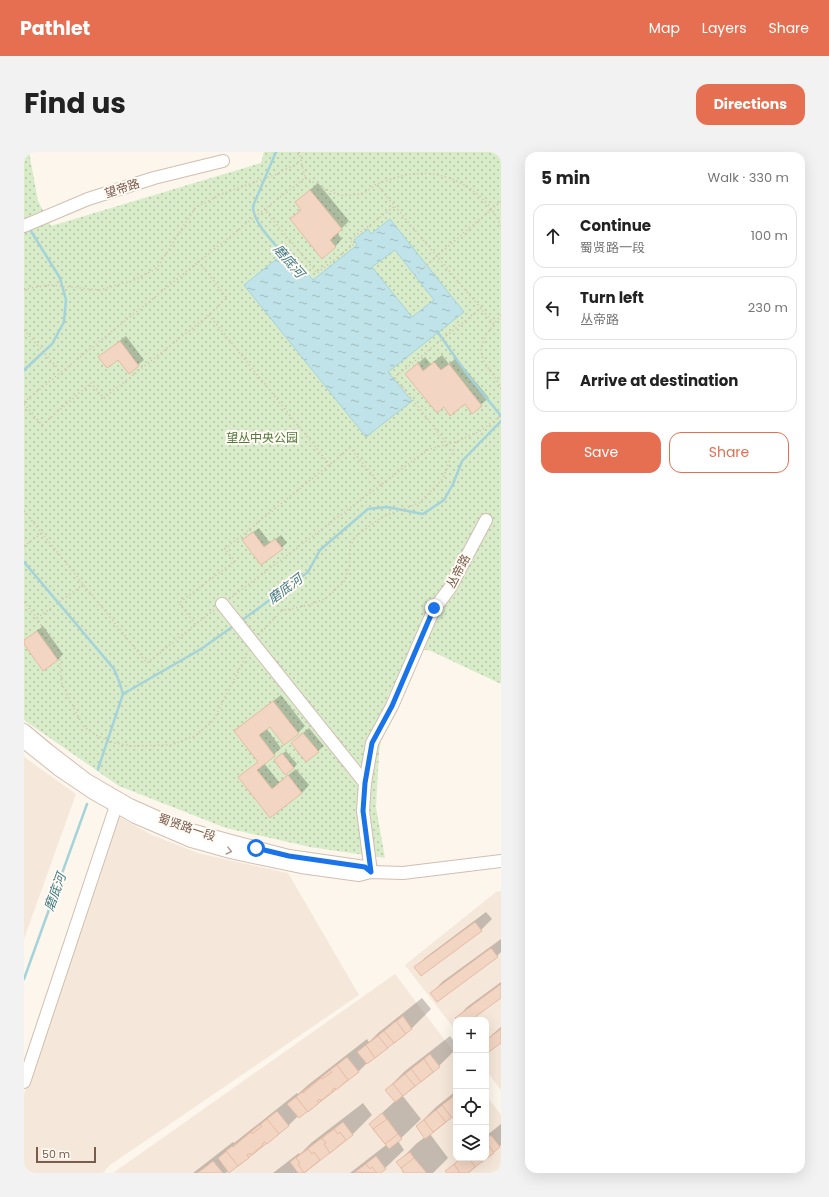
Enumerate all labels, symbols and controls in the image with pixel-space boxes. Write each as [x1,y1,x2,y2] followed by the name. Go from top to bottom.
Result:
[20,15,90,42] text: Pathlet
[649,18,680,38] text: Map
[702,18,746,38] text: Layers
[768,18,809,38] text: Share
[24,84,126,123] text: Find us
[696,84,805,125] button: Directions
[541,166,590,190] text: 5 min
[708,168,789,187] text: Walk · 330 m
[102,174,142,202] street label: 望帝路
[580,215,651,236] text: Continue
[542,225,564,247] icon: ahead
[751,226,788,245] text: 100 m
[580,238,645,257] text: 蜀贤路一段
[269,240,311,284] water label: 磨底河
[580,287,644,308] text: Turn left
[542,297,564,319] icon: left
[748,298,788,317] text: 230 m
[580,310,619,329] text: 丛帝路
[542,369,564,391] icon: arrive
[580,370,738,391] text: Arrive at destination
[226,429,298,446] park label: 望丛中央公园
[541,432,661,473] button: Save
[669,432,789,473] button: Share
[442,551,474,591] street label: 丛帝路
[264,568,309,608] water label: 磨底河
[425,599,443,617] route end
[156,809,218,845] street label: 蜀贤路一段
[247,839,265,857] route start
[226,847,233,855] one-way arrow
[39,868,72,914] water label: 磨底河
[453,1017,489,1161] map controls
[453,1017,489,1053] button: +
[453,1053,489,1089] button: −
[453,1089,489,1125] button: locate
[453,1125,489,1161] button: layers
[36,1145,96,1164] scale bar
[42,1146,70,1162] text: 50 m

